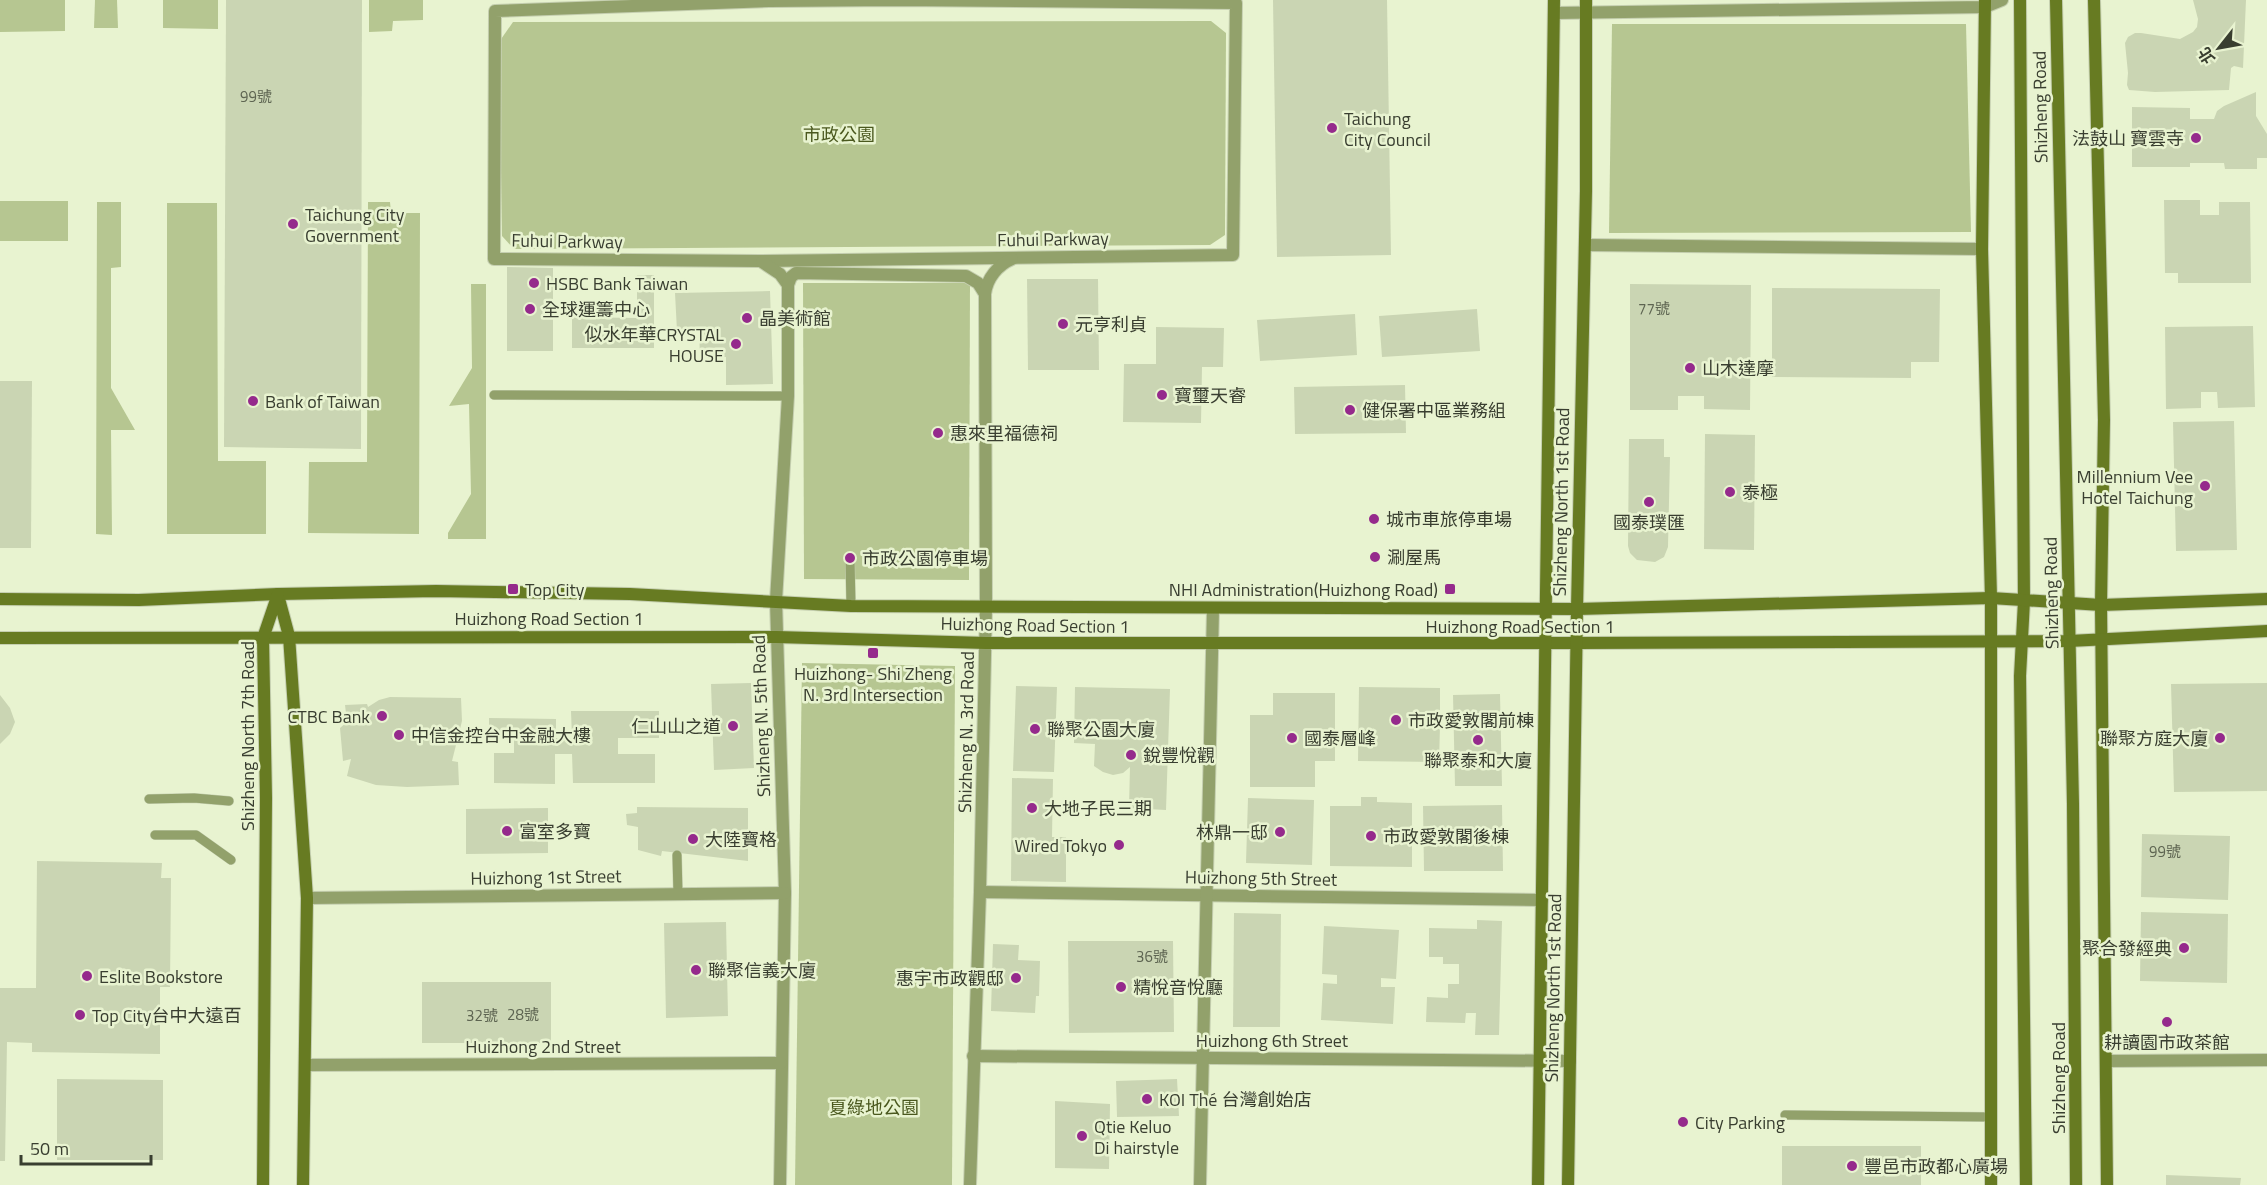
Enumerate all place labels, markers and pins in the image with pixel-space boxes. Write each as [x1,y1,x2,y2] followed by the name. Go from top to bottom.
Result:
[1344,105,1431,153] place label: Taichung City Council
[1325,121,1339,135] marker: Taichung City Council
[2072,125,2184,152] place label: 法鼓山 寶雲寺
[2189,131,2203,145] marker: 法鼓山 寶雲寺
[305,201,405,249] place label: Taichung City Government
[286,217,300,231] marker: Taichung City Government
[546,270,688,297] place label: HSBC Bank Taiwan
[527,276,541,290] marker: HSBC Bank Taiwan
[542,296,650,323] place label: 全球運籌中心
[523,302,537,316] marker: 全球運籌中心
[759,305,831,332] place label: 晶美術館
[740,311,754,325] marker: 晶美術館
[1075,311,1147,338] place label: 元亨利貞
[1056,317,1070,331] marker: 元亨利貞
[584,321,724,369] place label: 似水年華CRYSTAL HOUSE
[729,337,743,351] marker: 似水年華CRYSTAL HOUSE
[1702,355,1774,382] place label: 山木達摩
[1683,361,1697,375] marker: 山木達摩
[1174,382,1246,409] place label: 寶璽天睿
[265,388,380,415] place label: Bank of Taiwan
[1155,388,1169,402] marker: 寶璽天睿
[246,394,260,408] marker: Bank of Taiwan
[1362,397,1506,424] place label: 健保署中區業務組
[1343,403,1357,417] marker: 健保署中區業務組
[950,420,1058,447] place label: 惠來里福德祠
[931,426,945,440] marker: 惠來里福德祠
[2077,463,2193,511] place label: Millennium Vee Hotel Taichung
[1742,479,1778,506] place label: 泰極
[2198,479,2212,493] marker: Millennium Vee Hotel Taichung
[1723,485,1737,499] marker: 泰極
[1642,495,1656,509] marker: 國泰璞匯
[1386,506,1512,533] place label: 城市車旅停車場
[1613,509,1685,536] place label: 國泰璞匯
[1367,512,1381,526] marker: 城市車旅停車場
[1387,544,1441,571] place label: 涮屋馬
[862,545,988,572] place label: 市政公園停車場
[1368,550,1382,564] marker: 涮屋馬
[843,551,857,565] marker: 市政公園停車場
[525,576,585,603] place label: Top City
[1169,576,1438,603] place label: NHI Administration(Huizhong Road)
[506,582,520,596] marker: Top City
[1443,582,1457,596] marker: NHI Administration(Huizhong Road)
[866,646,880,660] marker: Huizhong- Shi Zheng N. 3rd Intersection
[794,660,952,708] place label: Huizhong- Shi Zheng N. 3rd Intersection
[288,703,370,730] place label: CTBC Bank
[1408,707,1534,734] place label: 市政愛敦閣前棟
[375,709,389,723] marker: CTBC Bank
[631,713,721,740] place label: 仁山山之道
[1389,713,1403,727] marker: 市政愛敦閣前棟
[1047,716,1155,743] place label: 聯聚公園大廈
[726,719,740,733] marker: 仁山山之道
[411,722,591,749] place label: 中信金控台中金融大樓
[1028,722,1042,736] marker: 聯聚公園大廈
[1304,725,1376,752] place label: 國泰層峰
[2100,725,2208,752] place label: 聯聚方庭大廈
[392,728,406,742] marker: 中信金控台中金融大樓
[1285,731,1299,745] marker: 國泰層峰
[2213,731,2227,745] marker: 聯聚方庭大廈
[1471,733,1485,747] marker: 聯聚泰和大廈
[1143,742,1215,769] place label: 銳豐悅觀
[1424,747,1532,774] place label: 聯聚泰和大廈
[1124,748,1138,762] marker: 銳豐悅觀
[1044,795,1152,822] place label: 大地子民三期
[1025,801,1039,815] marker: 大地子民三期
[519,818,591,845] place label: 富室多寶
[1196,819,1268,846] place label: 林鼎一邸
[1383,823,1509,850] place label: 市政愛敦閣後棟
[500,824,514,838] marker: 富室多寶
[1273,825,1287,839] marker: 林鼎一邸
[705,826,777,853] place label: 大陸寶格
[1364,829,1378,843] marker: 市政愛敦閣後棟
[686,832,700,846] marker: 大陸寶格
[1014,832,1107,859] place label: Wired Tokyo
[1112,838,1126,852] marker: Wired Tokyo
[2082,935,2172,962] place label: 聚合發經典
[2177,941,2191,955] marker: 聚合發經典
[708,957,816,984] place label: 聯聚信義大廈
[99,963,223,990] place label: Eslite Bookstore
[689,963,703,977] marker: 聯聚信義大廈
[896,965,1004,992] place label: 惠宇市政觀邸
[80,969,94,983] marker: Eslite Bookstore
[1009,971,1023,985] marker: 惠宇市政觀邸
[1133,974,1223,1001] place label: 精悅音悅廳
[1114,980,1128,994] marker: 精悅音悅廳
[92,1002,242,1029] place label: Top City台中大遠百
[73,1008,87,1022] marker: Top City台中大遠百
[2160,1015,2174,1029] marker: 耕讀園市政茶館
[2104,1029,2230,1056] place label: 耕讀園市政茶館
[1159,1086,1311,1113] place label: KOI Thé 台灣創始店
[1140,1092,1154,1106] marker: KOI Thé 台灣創始店
[1695,1109,1785,1136] place label: City Parking
[1094,1113,1179,1161] place label: Qtie Keluo Di hairstyle
[1676,1115,1690,1129] marker: City Parking
[1075,1129,1089,1143] marker: Qtie Keluo Di hairstyle
[1864,1153,2008,1180] place label: 豐邑市政都心廣場
[1845,1159,1859,1173] marker: 豐邑市政都心廣場

